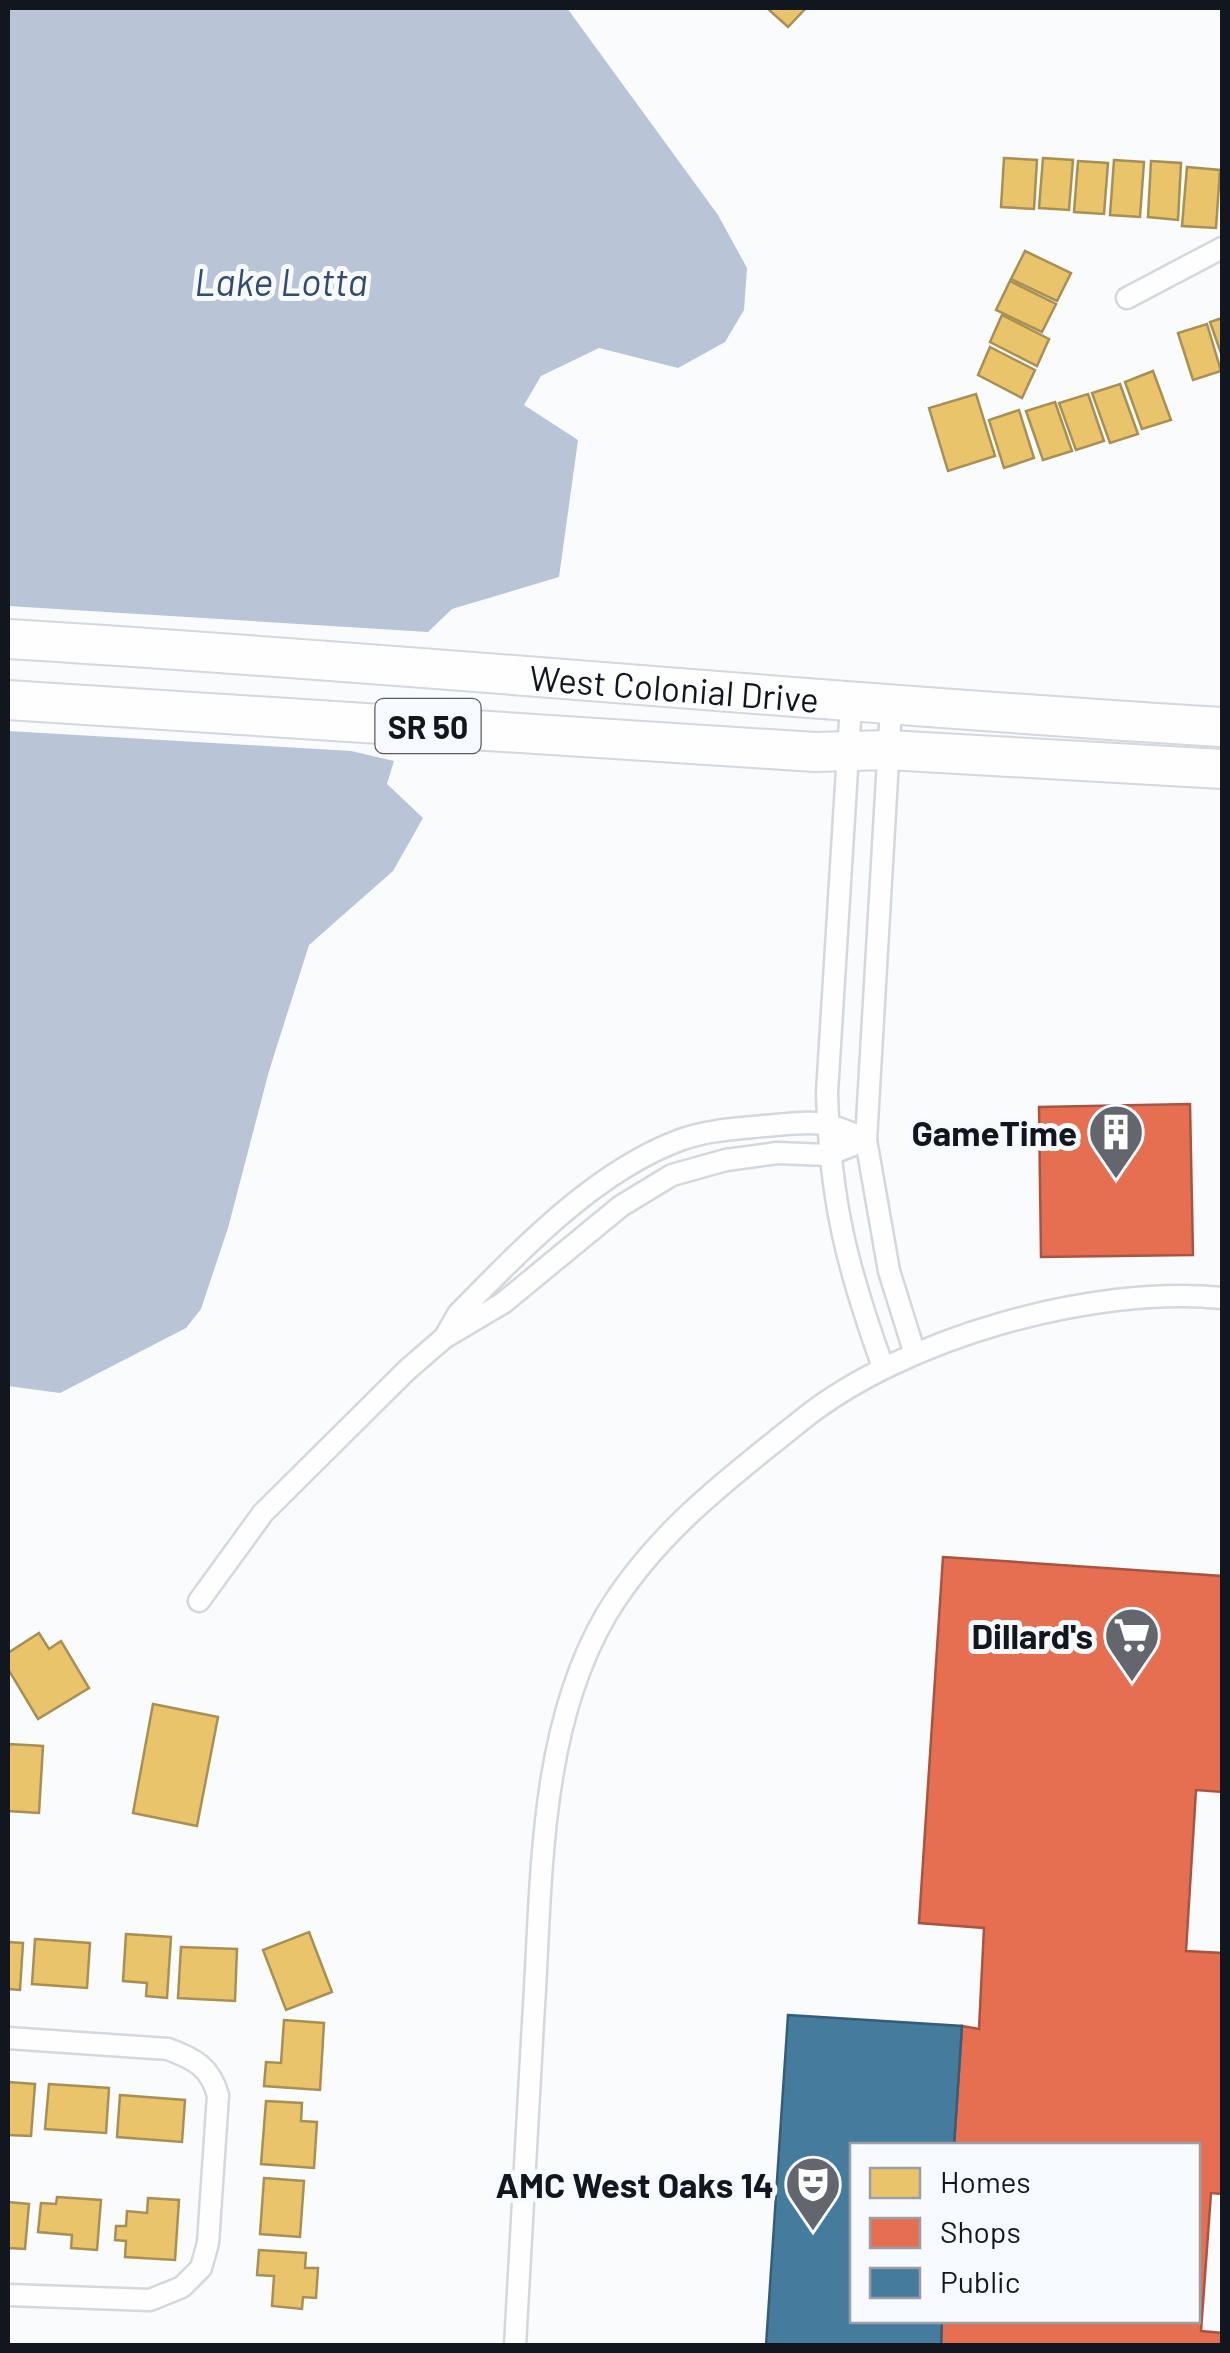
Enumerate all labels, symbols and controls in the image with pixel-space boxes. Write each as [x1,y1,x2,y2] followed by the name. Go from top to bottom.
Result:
[194,258,368,304] water label: Lake Lotta
[528,655,820,720] street label: West Colonial Drive
[376,699,480,753] road number: SR 50
[1086,1102,1146,1181] building icon: GameTime
[912,1111,1077,1153] place label: GameTime
[1102,1605,1162,1684] supermarket icon: Dillard's
[971,1614,1093,1656] place label: Dillard's
[850,2143,1200,2323] legend
[783,2154,843,2233] theatre icon: AMC West Oaks 14
[495,2163,774,2205] place label: AMC West Oaks 14
[940,2163,1031,2199] text: Homes
[940,2213,1021,2249] text: Shops
[940,2263,1020,2299] text: Public

